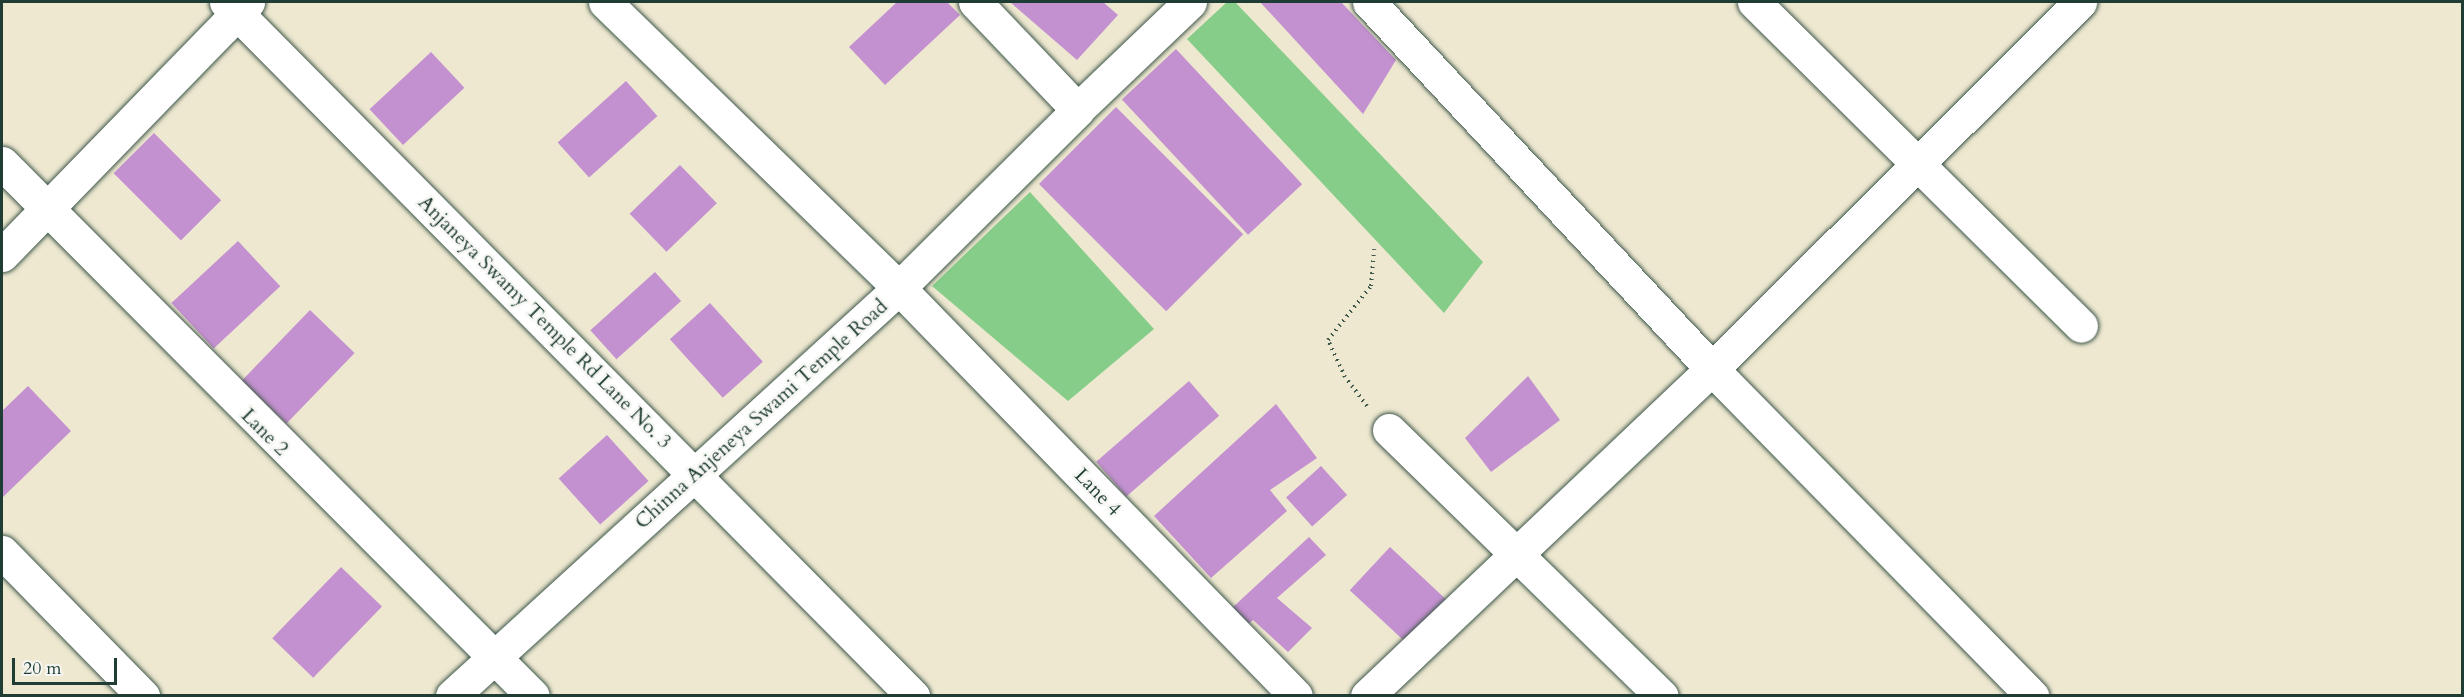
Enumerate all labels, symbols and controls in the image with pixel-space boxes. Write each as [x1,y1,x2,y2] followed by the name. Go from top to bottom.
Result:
[413,190,677,454] street label: Anjaneya Swamy Temple Rd Lane No. 3
[630,294,892,534] street label: Chinna Anjeneya Swami Temple Road
[236,403,294,461] street label: Lane 2
[1070,463,1126,521] street label: Lane 4
[15,646,120,684] scale bar
[23,656,62,681] text: 20 m

